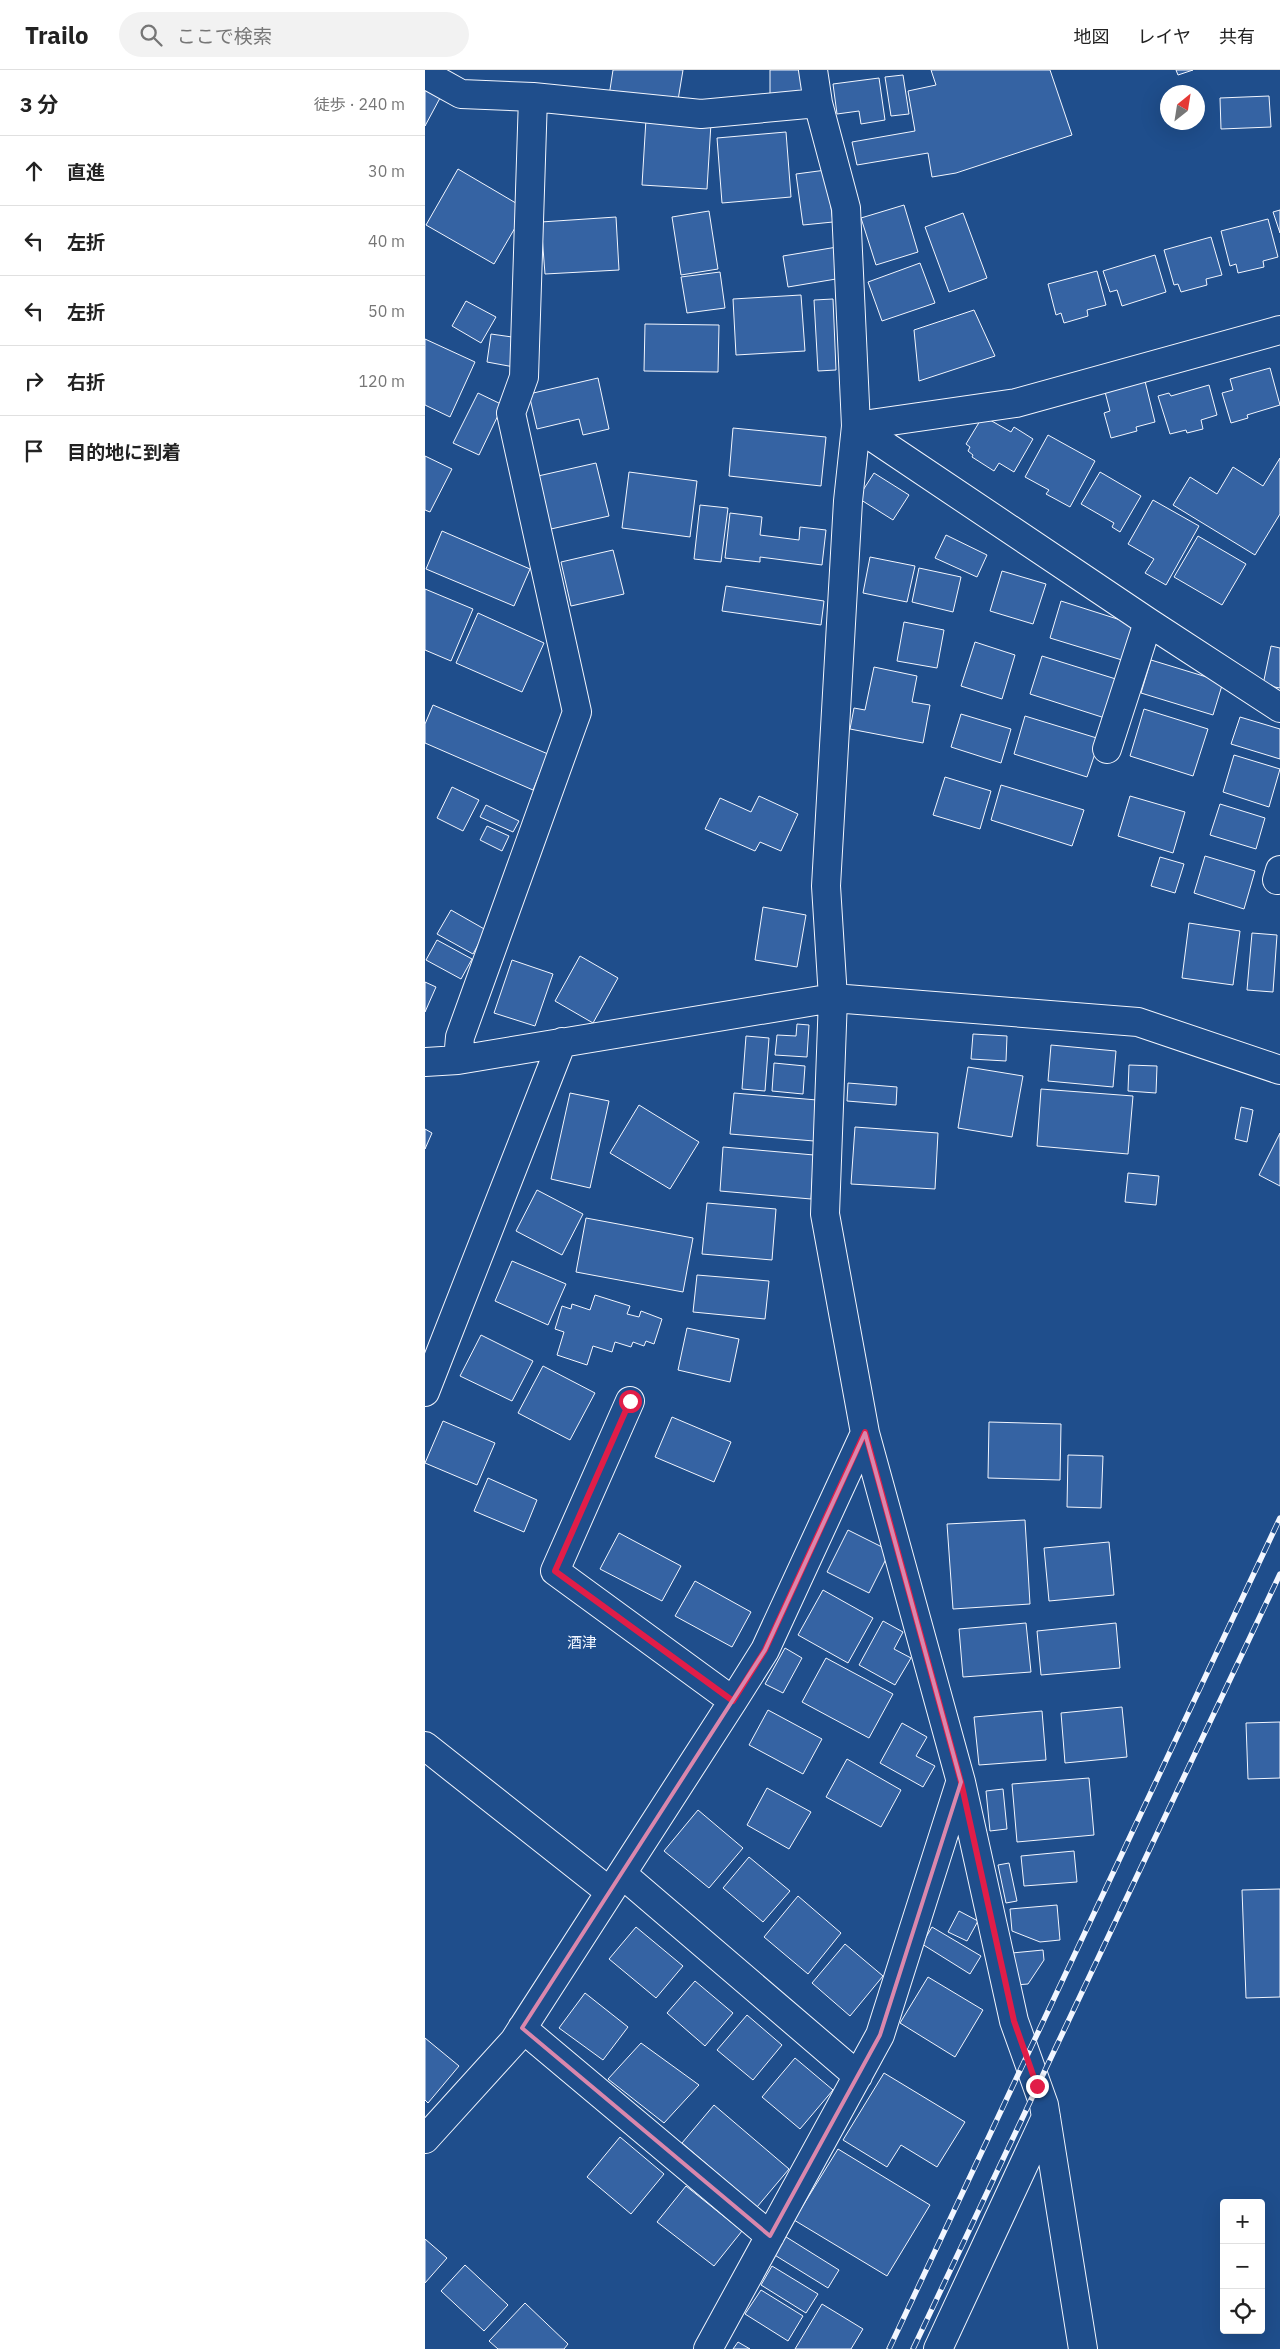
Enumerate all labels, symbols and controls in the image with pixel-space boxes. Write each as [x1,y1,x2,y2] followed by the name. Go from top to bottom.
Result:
[119,12,469,57] search box
[25,19,89,51] text: Trailo
[137,21,165,49] icon: search
[177,24,272,48] text: ここで検索
[1074,25,1110,48] text: 地図
[1138,25,1191,48] text: レイヤ
[1219,25,1255,48] text: 共有
[1160,85,1205,130] north arrow
[20,90,59,118] text: 3 分
[314,94,405,114] text: 徒歩 · 240 m
[20,157,48,185] icon: ahead
[67,160,105,184] text: 直進
[368,161,405,181] text: 30 m
[20,227,48,255] icon: left
[67,230,105,254] text: 左折
[368,231,405,251] text: 40 m
[20,297,48,325] icon: left
[67,300,105,324] text: 左折
[368,301,405,321] text: 50 m
[20,367,48,395] icon: right
[67,370,105,394] text: 右折
[358,371,405,391] text: 120 m
[20,437,48,465] icon: arrive
[67,440,181,464] text: 目的地に到着
[619,1390,642,1413] route start
[567,1633,597,1652] district label: 酒津
[1026,2075,1049,2098] route end
[1220,2199,1265,2334] map controls
[1220,2199,1265,2244] button: +
[1220,2244,1265,2289] button: −
[1220,2289,1265,2334] button: locate

